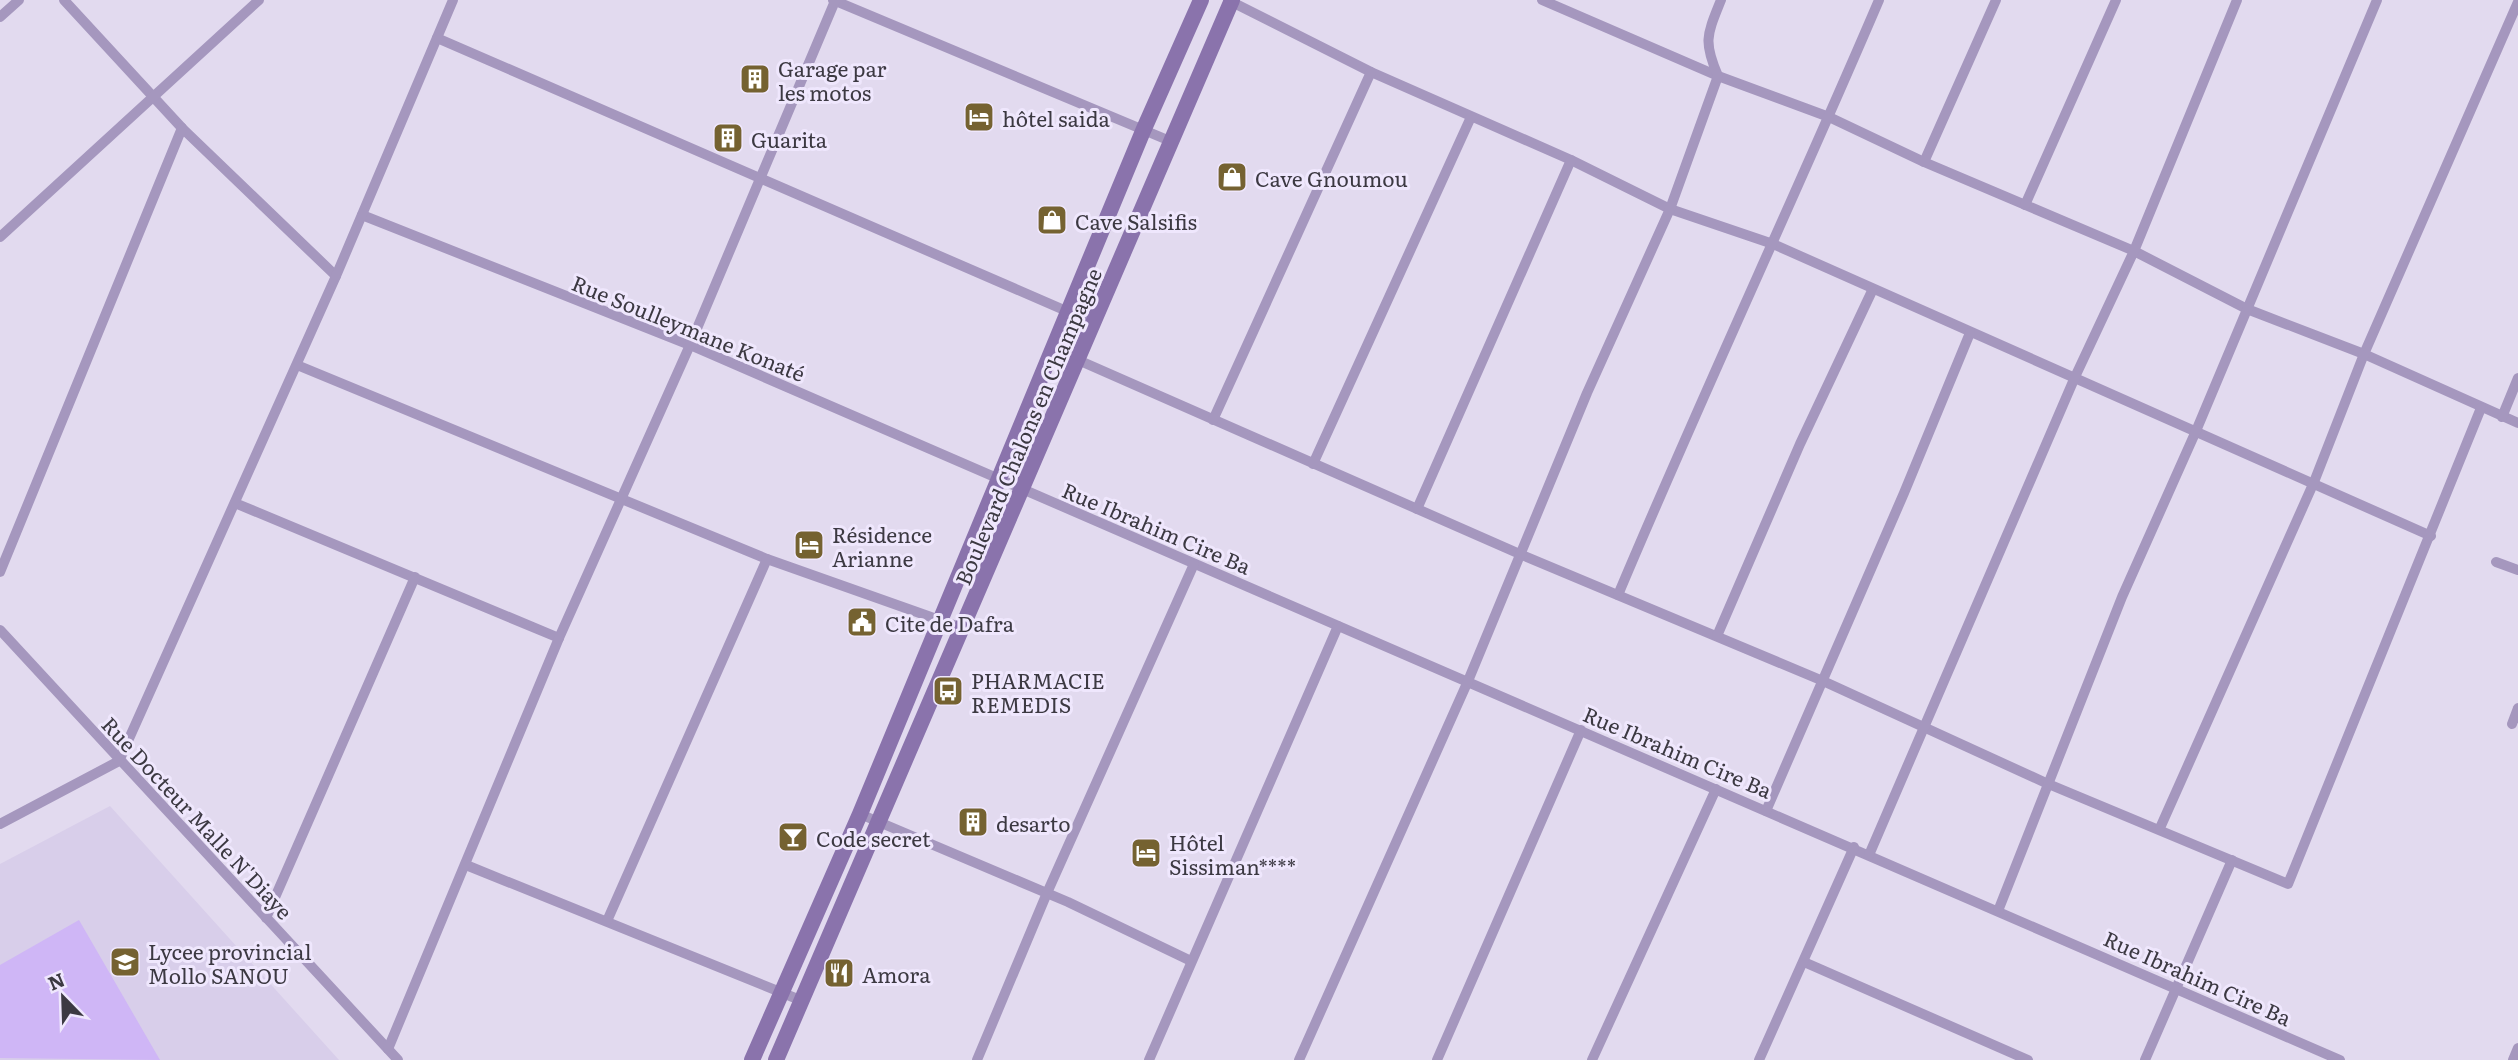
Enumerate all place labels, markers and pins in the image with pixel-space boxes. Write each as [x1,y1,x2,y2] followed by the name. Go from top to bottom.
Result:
[778,52,887,107] place label: Garage par les motos
[738,62,772,96] building icon: Garage par les motos
[962,100,996,134] hotel icon: hôtel saida
[1002,102,1111,133] place label: hôtel saida
[711,121,745,155] building icon: Guarita
[751,123,828,154] place label: Guarita
[1215,160,1249,194] shop icon: Cave Gnoumou
[1255,162,1408,193] place label: Cave Gnoumou
[1035,203,1069,237] shop icon: Cave Salsifis
[1075,205,1197,236] place label: Cave Salsifis
[832,518,932,573] place label: Résidence Arianne
[792,528,826,562] hotel icon: Résidence Arianne
[845,605,879,639] public building icon: Cite de Dafra
[885,607,1015,638] place label: Cite de Dafra
[971,664,1105,719] place label: PHARMACIE REMEDIS
[931,674,965,708] bus stop icon: PHARMACIE REMEDIS
[956,805,990,839] building icon: desarto
[996,807,1070,838] place label: desarto
[776,820,810,854] bar icon: Code secret
[816,822,931,853] place label: Code secret
[1169,826,1296,881] place label: Hôtel Sissiman****
[1129,836,1163,870] hotel icon: Hôtel Sissiman****
[148,935,311,990] place label: Lycee provincial Mollo SANOU
[108,945,142,979] school or university icon: Lycee provincial Mollo SANOU
[822,956,856,990] restaurant icon: Amora
[862,958,931,989] place label: Amora

